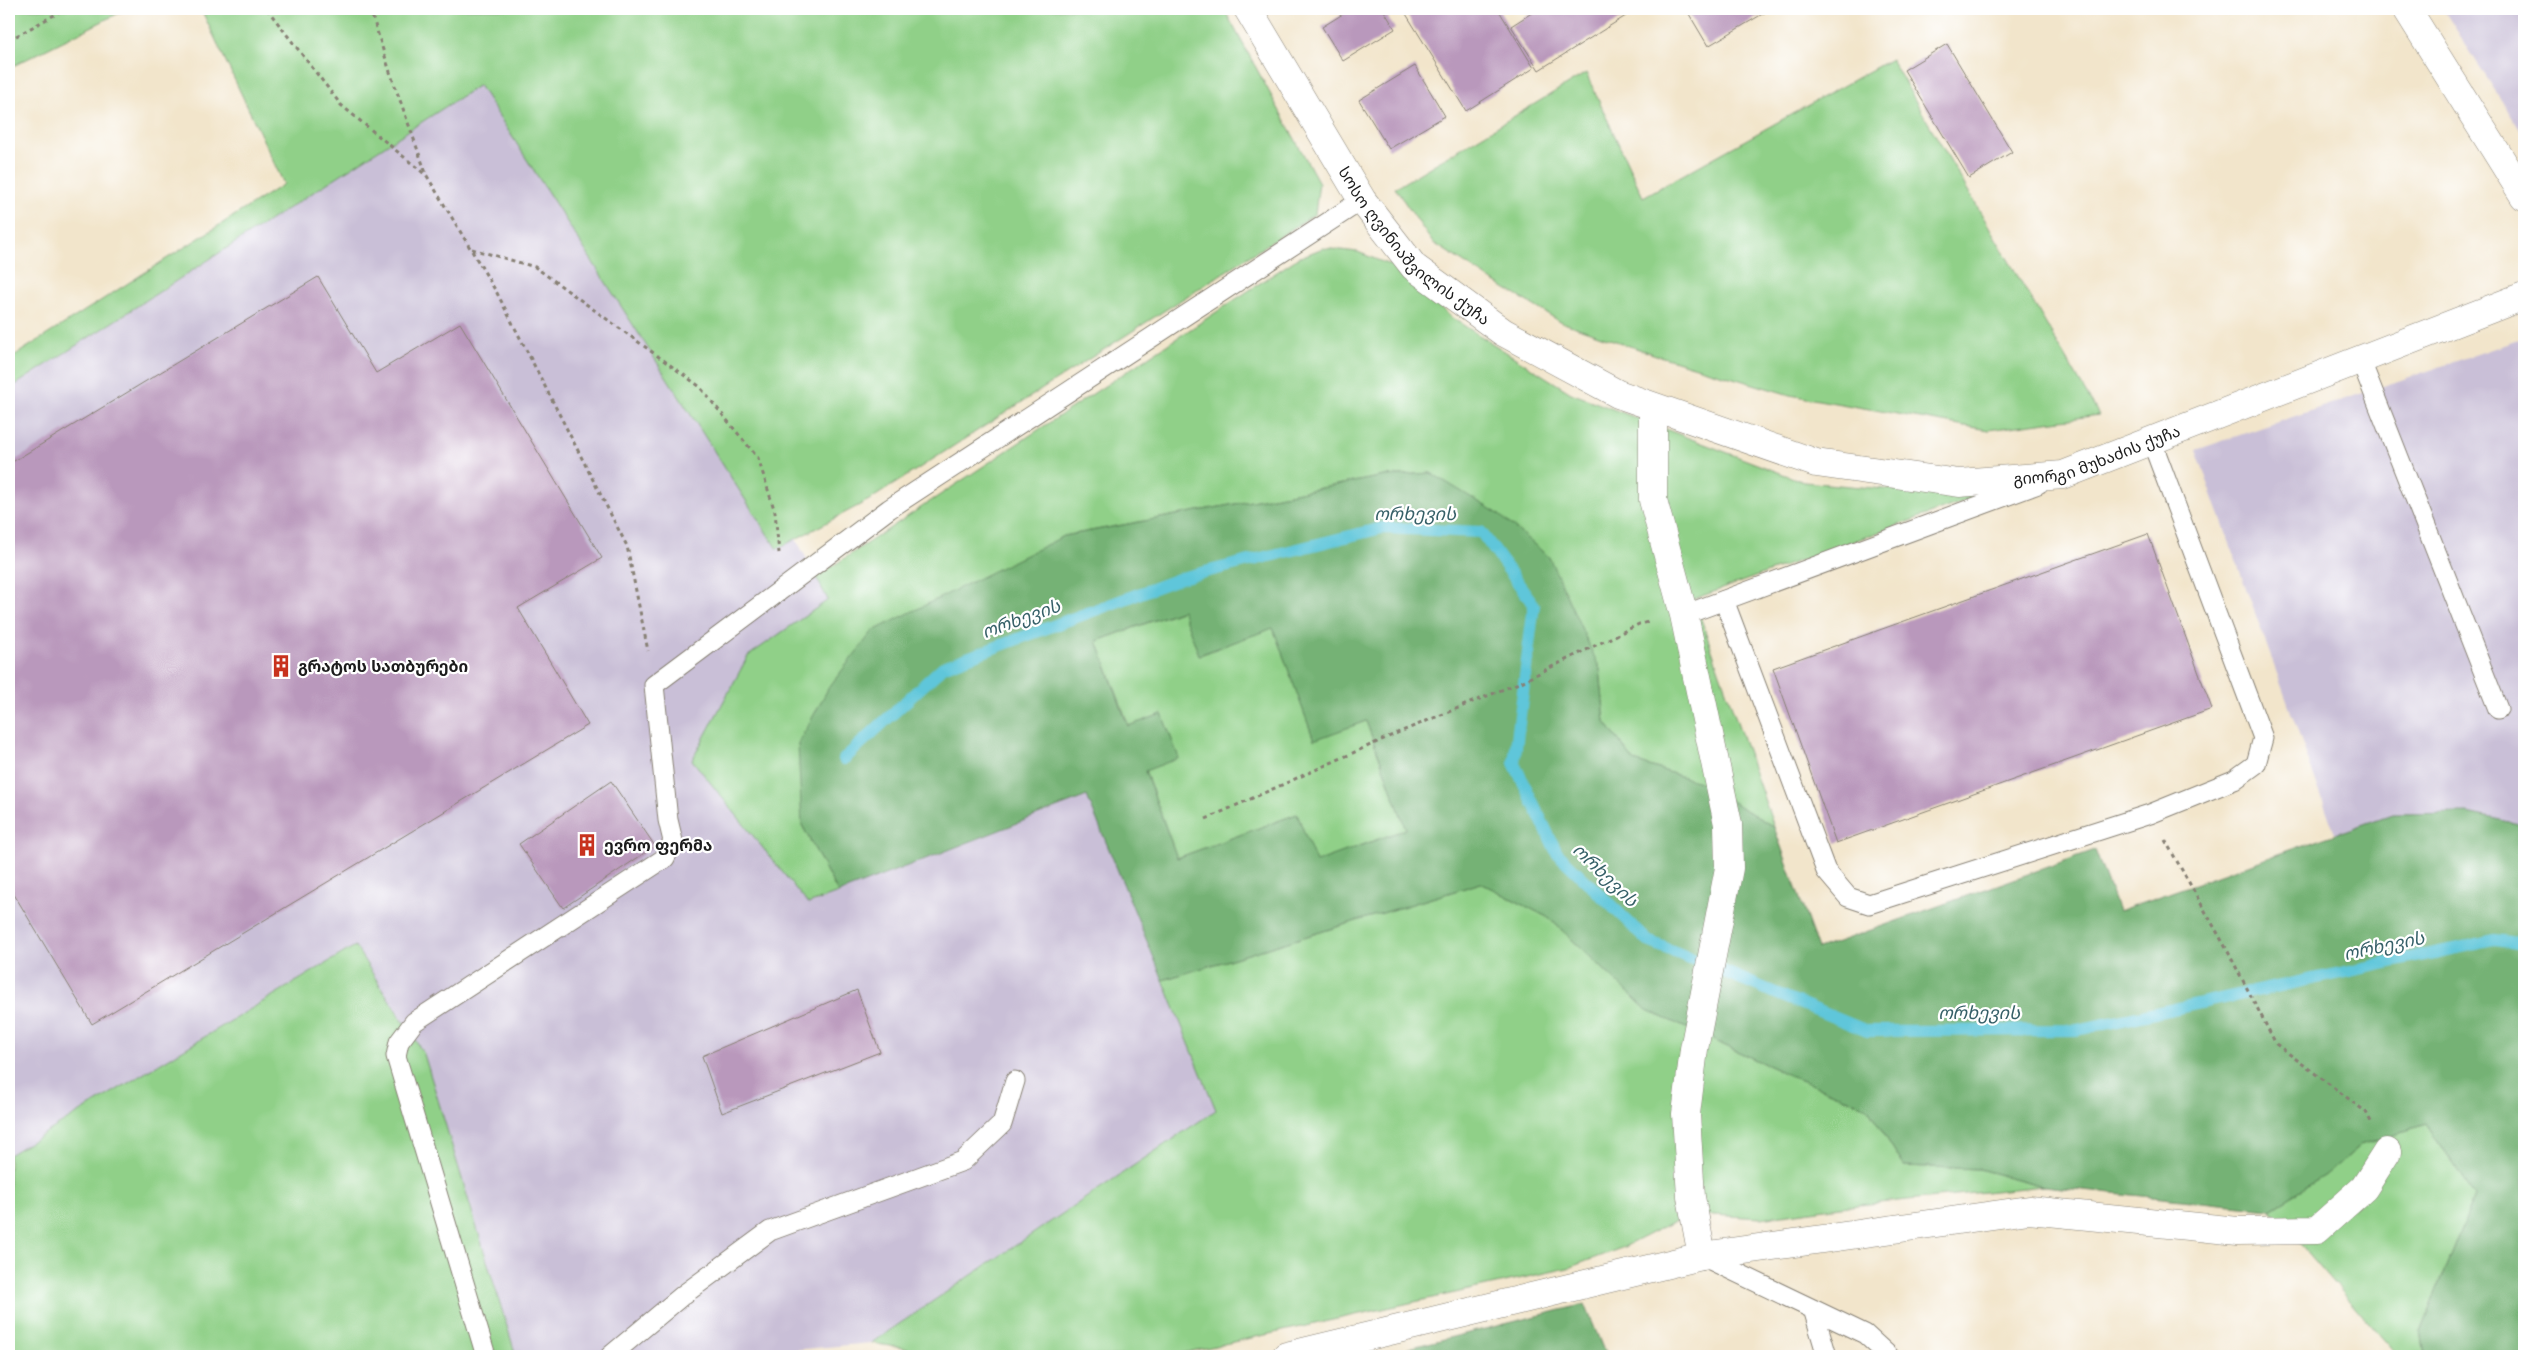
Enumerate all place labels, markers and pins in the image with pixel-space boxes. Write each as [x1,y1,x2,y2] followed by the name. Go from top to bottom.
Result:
[268,653,294,679] building icon: გრატოს სათბურები
[298,657,468,678] place label: გრატოს სათბურები
[574,832,600,858] building icon: ევრო ფერმა
[604,836,712,857] place label: ევრო ფერმა

